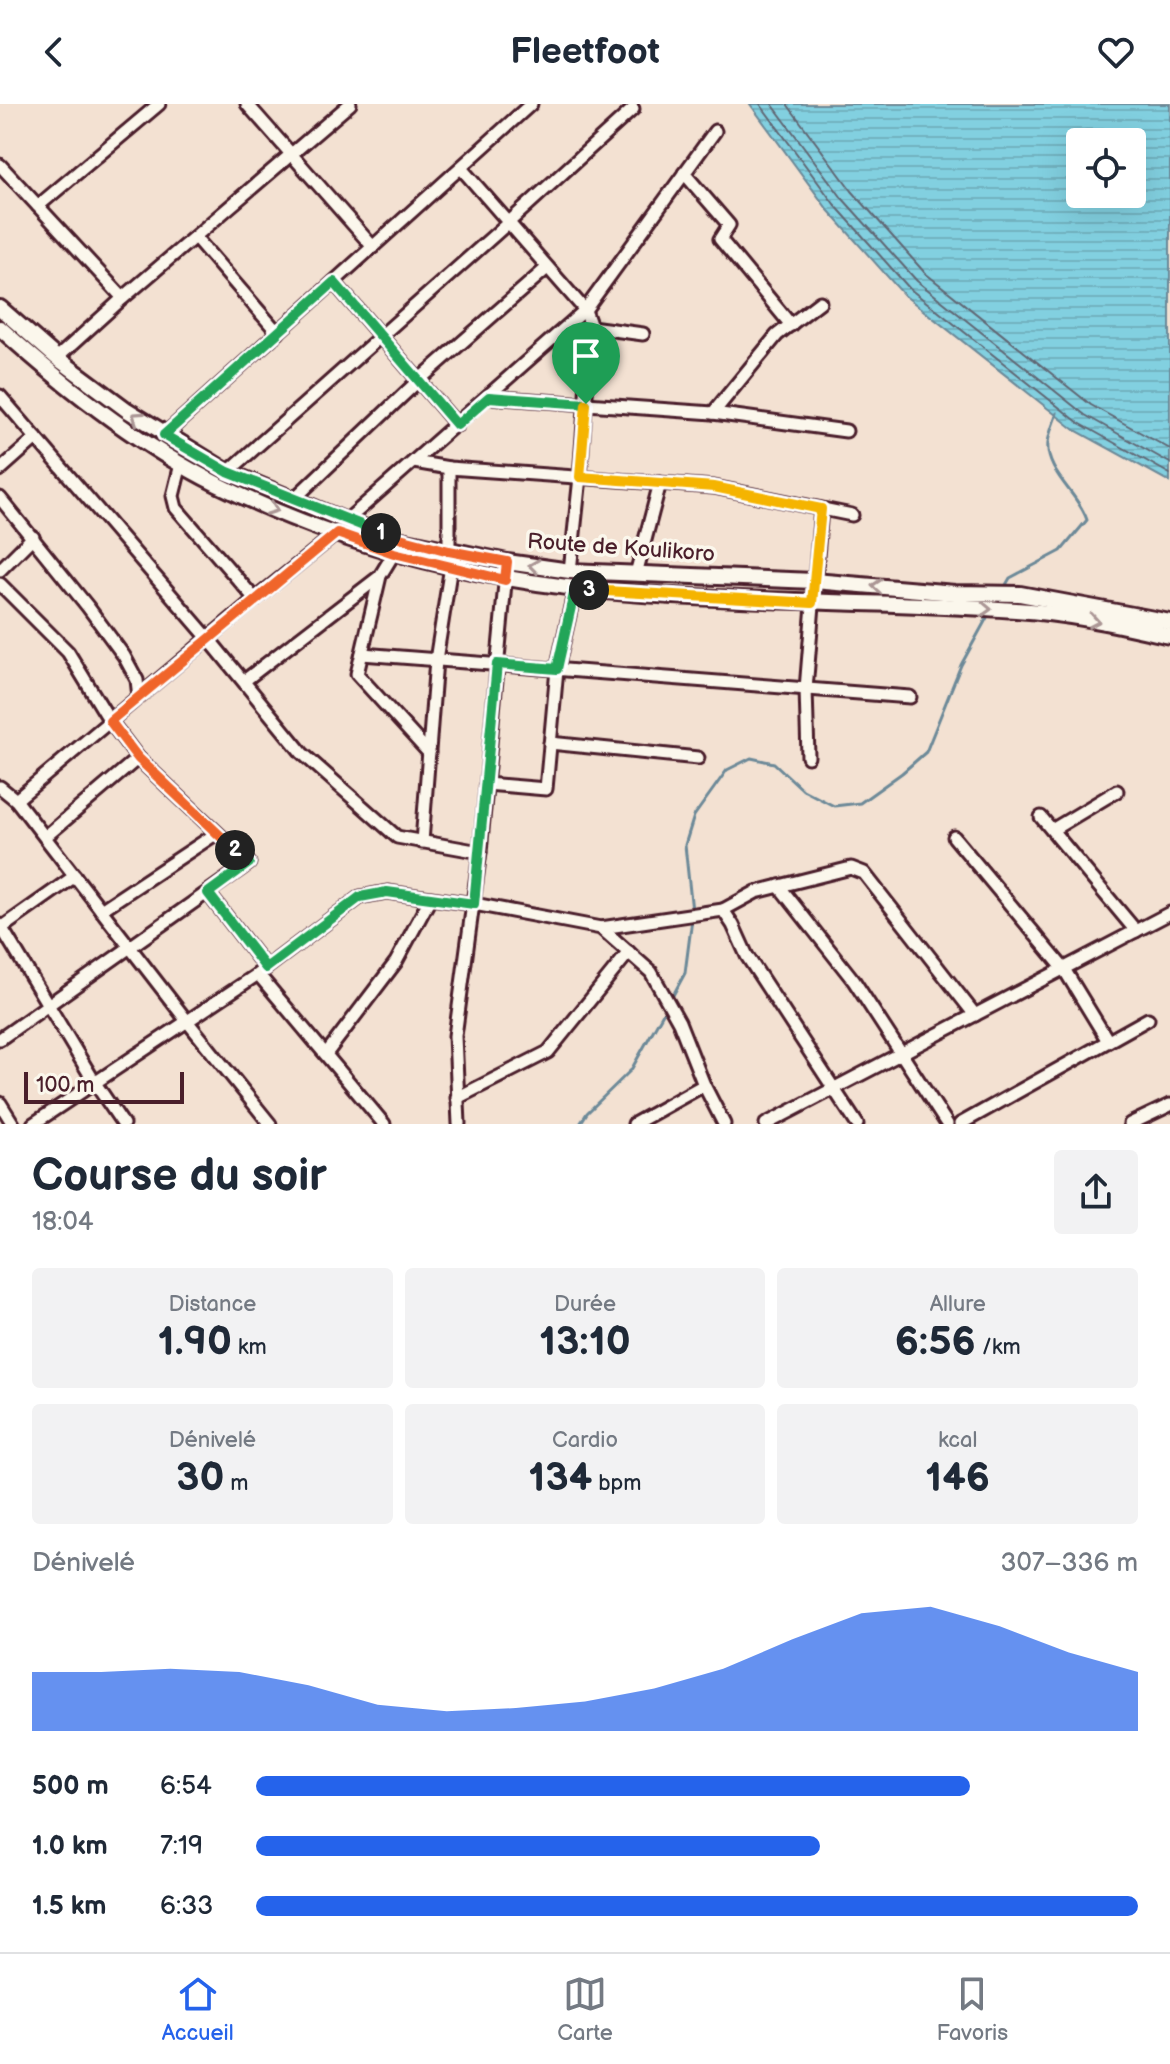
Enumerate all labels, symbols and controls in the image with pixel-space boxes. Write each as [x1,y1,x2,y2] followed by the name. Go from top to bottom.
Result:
[32,30,76,74] icon: back
[1094,30,1138,74] icon: heart
[510,31,660,74] text: Fleetfoot
[1066,128,1146,208] map controls
[1066,128,1146,208] button: locate
[552,322,620,404] pin
[564,334,608,378] icon: arrive
[132,412,146,427] one-way arrow
[265,499,279,516] one-way arrow
[361,513,401,553] pin: 1
[376,519,386,546] text: 1
[526,528,716,568] street label: Route de Koulikoro
[527,558,541,575] one-way arrow
[569,570,609,610] pin: 3
[583,576,595,603] text: 3
[870,578,883,595] one-way arrow
[980,600,993,617] one-way arrow
[1088,612,1101,629] one-way arrow
[215,830,255,870] pin: 2
[228,836,242,863] text: 2
[24,1068,184,1104] scale bar
[36,1072,95,1099] text: 100 m
[32,1150,327,1203] text: Course du soir
[1054,1150,1138,1234] button: share
[32,1207,94,1238] text: 18:04
[168,1291,256,1318] text: Distance
[554,1291,616,1318] text: Durée
[930,1291,986,1318] text: Allure
[158,1318,232,1366] text: 1.90
[539,1318,631,1366] text: 13:10
[895,1318,976,1366] text: 6:56
[232,1334,267,1361] text: km
[976,1334,1021,1361] text: /km
[169,1427,256,1454] text: Dénivelé
[552,1427,618,1454] text: Cardio
[938,1427,977,1454] text: kcal
[176,1454,224,1502] text: 30
[528,1454,592,1502] text: 134
[925,1454,990,1502] text: 146
[224,1470,249,1497] text: m
[592,1470,642,1497] text: bpm
[32,1548,135,1579] text: Dénivelé
[1000,1548,1138,1579] text: 307–336 m
[32,1771,109,1802] text: 500 m
[160,1771,212,1802] text: 6:54
[32,1831,108,1862] text: 1.0 km
[160,1831,203,1862] text: 7:19
[32,1891,107,1922] text: 1.5 km
[160,1891,213,1922] text: 6:33
[162,1972,234,2047] tab: Accueil
[557,1972,613,2047] tab: Carte
[936,1972,1008,2047] tab: Favoris

